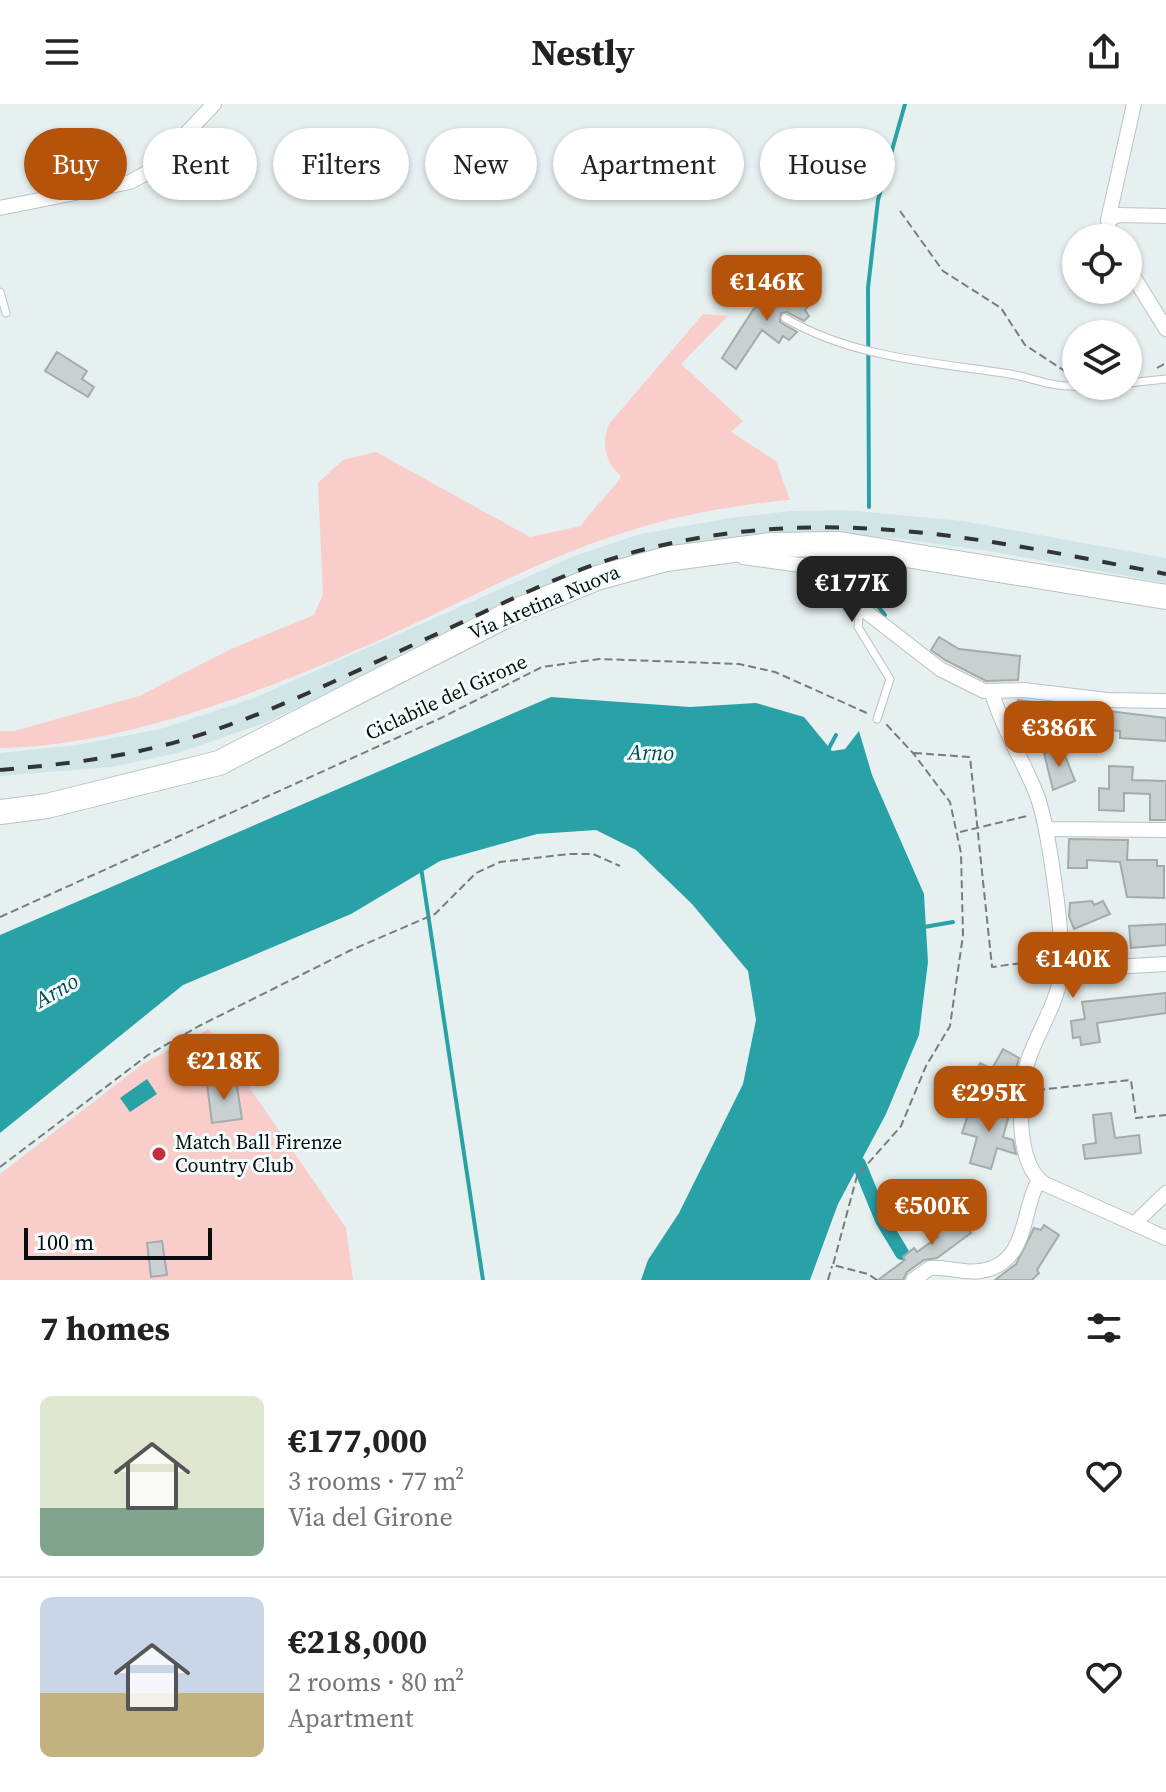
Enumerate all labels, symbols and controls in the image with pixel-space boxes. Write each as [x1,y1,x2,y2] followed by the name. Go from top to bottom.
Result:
[531,28,635,77] text: Nestly
[40,30,84,74] icon: menu
[1082,30,1126,74] icon: share
[24,128,127,200] chip: Buy
[143,128,257,200] chip: Rent
[273,128,409,200] chip: Filters
[425,128,537,200] chip: New
[553,128,744,200] chip: Apartment
[760,128,895,200] chip: House
[1062,224,1142,400] map controls
[1062,224,1142,304] button: locate
[711,255,823,323] pin: €146K
[730,263,804,299] text: €146K
[1062,320,1142,400] button: layers
[796,556,908,624] pin: €177K
[464,557,625,646] street label: Via Aretina Nuova
[815,564,889,600] text: €177K
[361,647,531,747] street label: Ciclabile del Girone
[1003,701,1115,769] pin: €386K
[1022,709,1096,745] text: €386K
[626,737,675,767] water label: Arno
[1017,932,1129,1000] pin: €140K
[1036,940,1110,976] text: €140K
[27,965,84,1016] water label: Arno
[168,1034,280,1102] pin: €218K
[187,1042,261,1078] text: €218K
[933,1066,1045,1134] pin: €295K
[952,1074,1026,1110] text: €295K
[175,1128,342,1179] place label: Match Ball Firenze Country Club
[150,1145,168,1163] marker: Match Ball Firenze Country Club
[876,1179,988,1247] pin: €500K
[895,1187,969,1223] text: €500K
[24,1224,212,1260] scale bar
[36,1227,94,1257] text: 100 m
[40,1305,170,1351] text: 7 homes
[1082,1306,1126,1350] icon: filters
[288,1417,427,1463] text: €177,000
[104,1428,200,1524] icon: home
[1082,1454,1126,1498] icon: heart
[288,1463,464,1499] text: 3 rooms · 77 m²
[288,1499,453,1535] text: Via del Girone
[288,1618,427,1664] text: €218,000
[104,1629,200,1725] icon: home
[1082,1655,1126,1699] icon: heart
[288,1664,464,1700] text: 2 rooms · 80 m²
[288,1700,413,1736] text: Apartment

